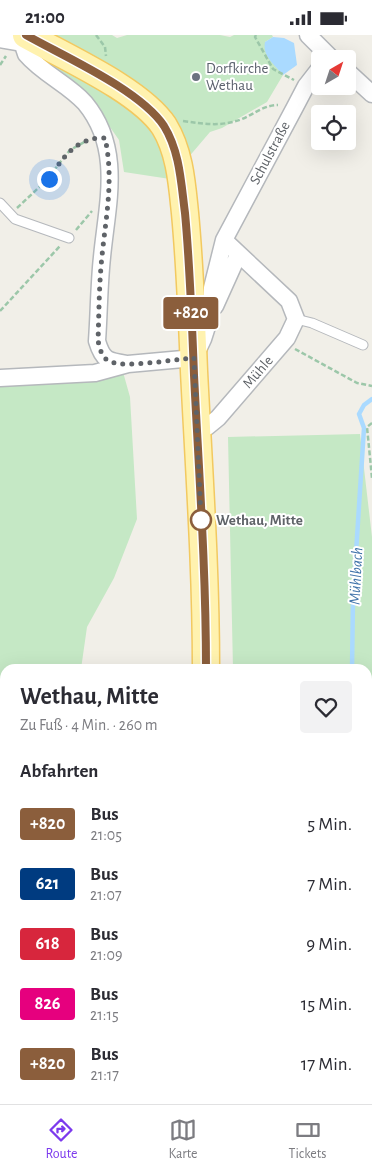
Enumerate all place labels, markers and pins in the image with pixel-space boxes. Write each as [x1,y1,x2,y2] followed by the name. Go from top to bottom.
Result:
[206,61,268,93] place label: Dorfkirche Wethau
[190,71,202,83] marker: Dorfkirche Wethau
[190,509,212,531] marker: Wethau, Mitte
[216,513,303,528] place label: Wethau, Mitte

